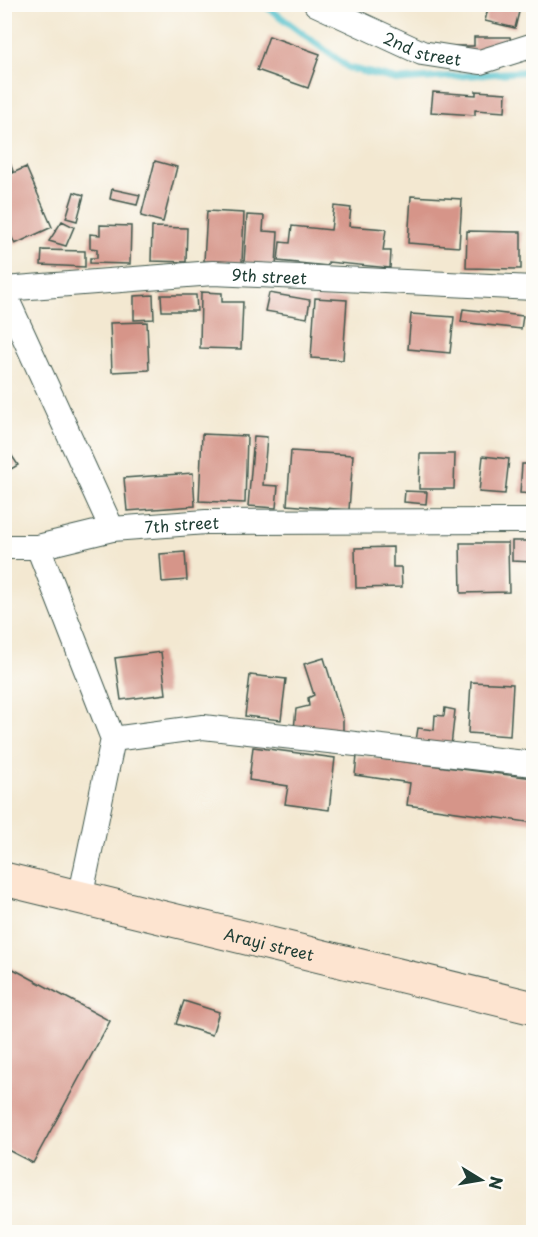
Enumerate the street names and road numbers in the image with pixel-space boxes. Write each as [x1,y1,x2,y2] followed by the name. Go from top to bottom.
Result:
[380,25,463,71] street label: 2nd street
[231,262,308,289] street label: 9th street
[144,510,219,539] street label: 7th street
[222,921,317,966] street label: Arayi street

